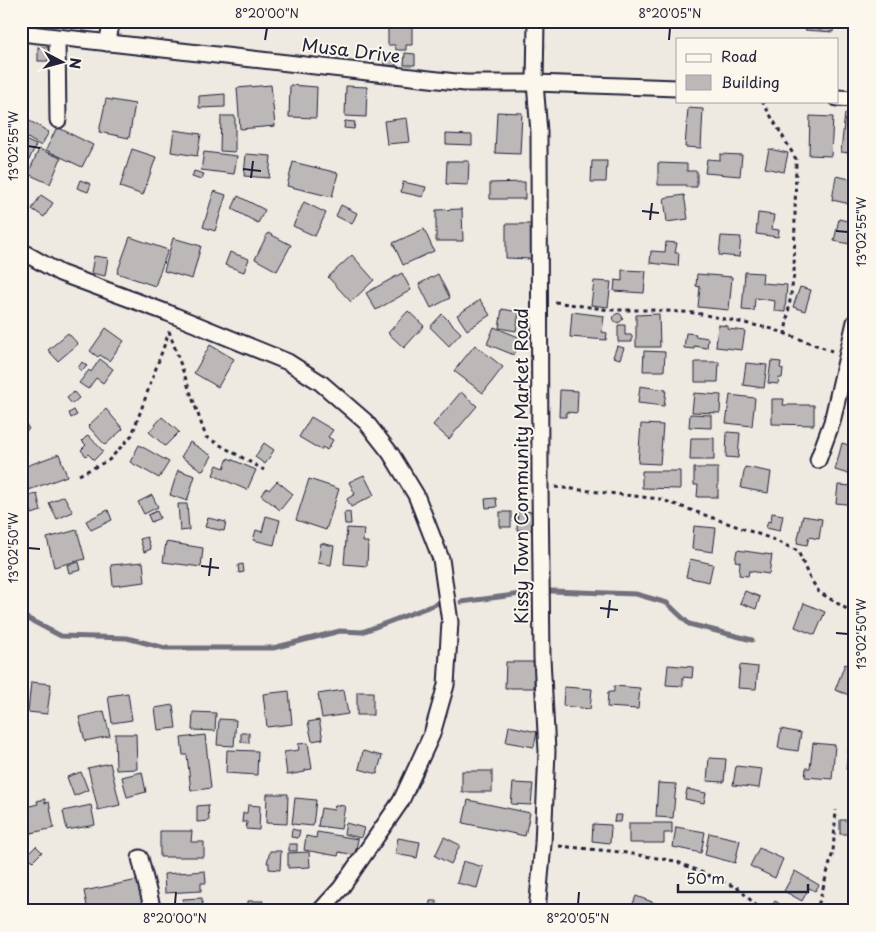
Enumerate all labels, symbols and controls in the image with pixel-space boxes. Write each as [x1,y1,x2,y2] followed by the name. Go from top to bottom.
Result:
[235,4,299,22] text: 8°20'00"N
[639,4,701,22] text: 8°20'05"N
[300,30,402,69] street label: Musa Drive
[38,38,88,88] north arrow
[676,38,838,102] legend
[721,44,757,67] text: Road
[64,57,86,70] text: N
[721,70,780,93] text: Building
[4,110,22,181] text: 13°02'55"W
[852,196,870,267] text: 13°02'55"W
[507,308,534,624] street label: Kissy Town Community Market Road
[4,512,22,584] text: 13°02'50"W
[852,598,870,670] text: 13°02'50"W
[678,862,808,894] scale bar
[686,866,725,889] text: 50 m
[143,909,207,927] text: 8°20'00"N
[547,909,609,927] text: 8°20'05"N

